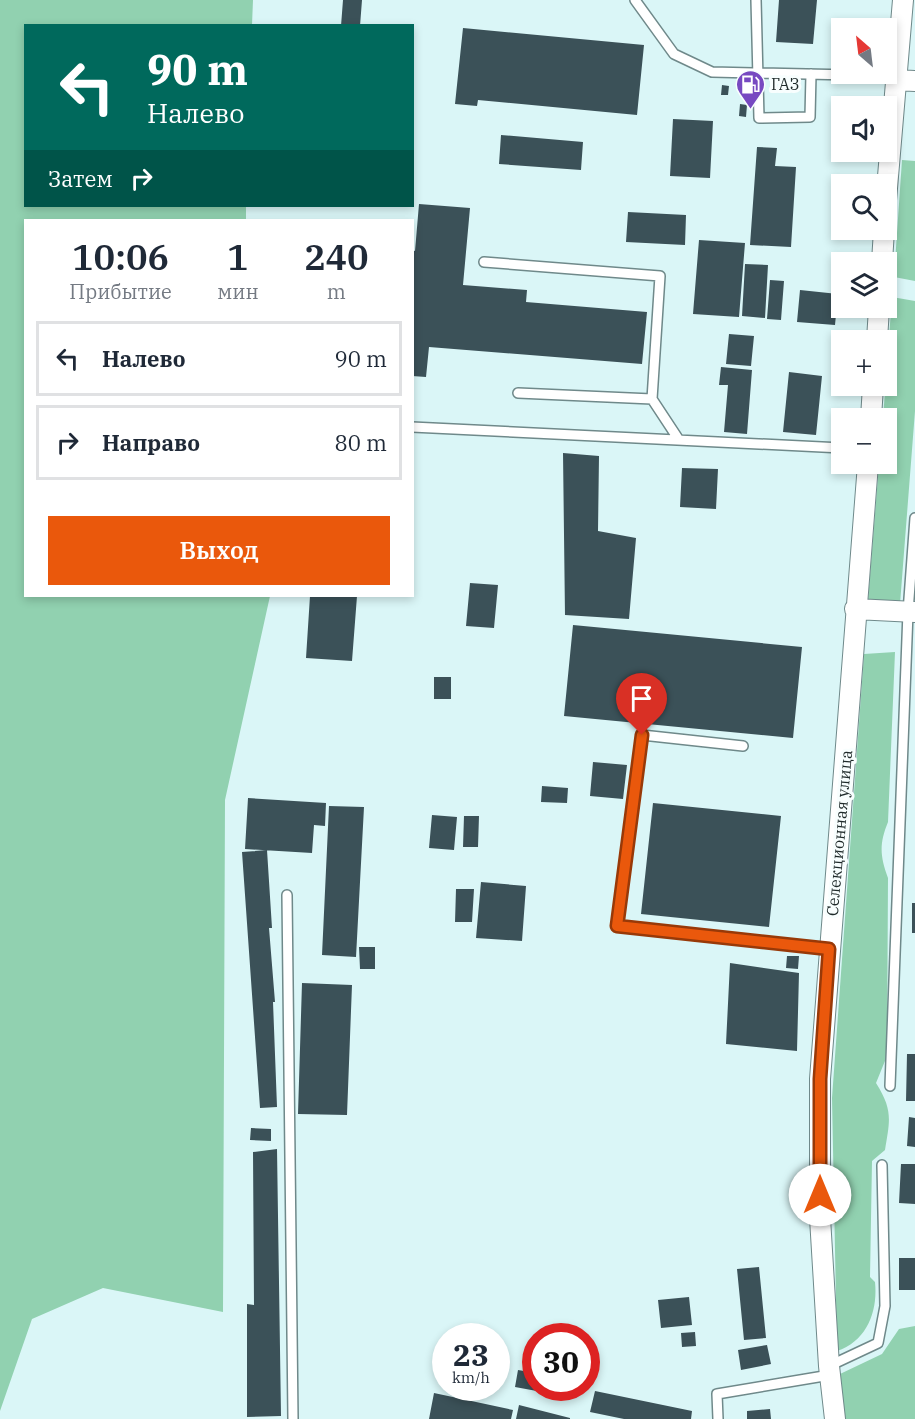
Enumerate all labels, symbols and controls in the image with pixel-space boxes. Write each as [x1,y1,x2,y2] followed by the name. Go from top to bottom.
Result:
[831,18,897,84] north arrow
[831,18,897,474] map controls
[147,42,248,97] text: 90 m
[48,48,126,126] icon: left
[734,68,766,110] fuel station icon: ГАЗ
[771,74,799,94] place label: ГАЗ
[147,95,244,130] text: Налево
[831,96,897,162] button: sound
[125,162,158,195] icon: right
[48,164,113,193] text: Затем
[831,174,897,240] button: search
[72,233,169,280] text: 10:06
[227,233,249,280] text: 1
[304,233,369,280] text: 240
[831,252,897,318] button: layers
[69,278,172,305] text: Прибытие
[217,278,259,305] text: мин
[327,278,346,305] text: m
[831,330,897,396] button: +
[51,342,84,375] icon: left
[102,344,186,373] text: Налево
[335,344,387,373] text: 90 m
[831,408,897,474] button: −
[51,426,84,459] icon: right
[102,428,200,457] text: Направо
[335,428,387,457] text: 80 m
[48,516,390,585] button: Выход
[616,673,667,735] pin
[625,682,658,715] icon: arrive
[822,749,856,917] street label: Селекционная улица
[788,1163,852,1227] position arrow
[522,1323,600,1401] speed limit sign: 30
[453,1335,489,1374] text: 23
[452,1368,490,1387] text: km/h

